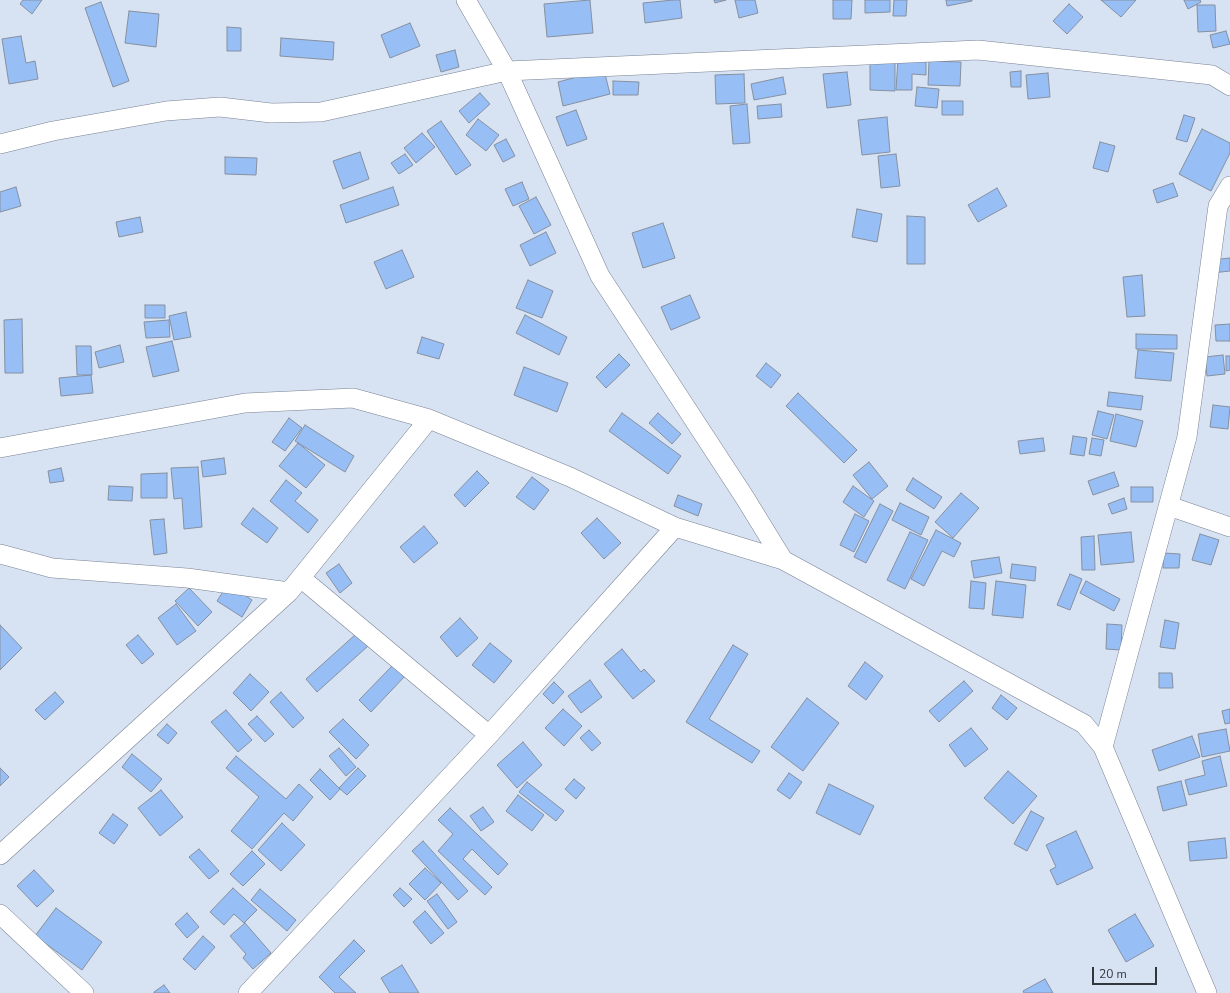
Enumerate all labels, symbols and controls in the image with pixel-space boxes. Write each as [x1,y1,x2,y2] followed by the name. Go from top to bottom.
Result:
[1094,959,1159,985] scale bar
[1099,966,1127,982] text: 20 m

